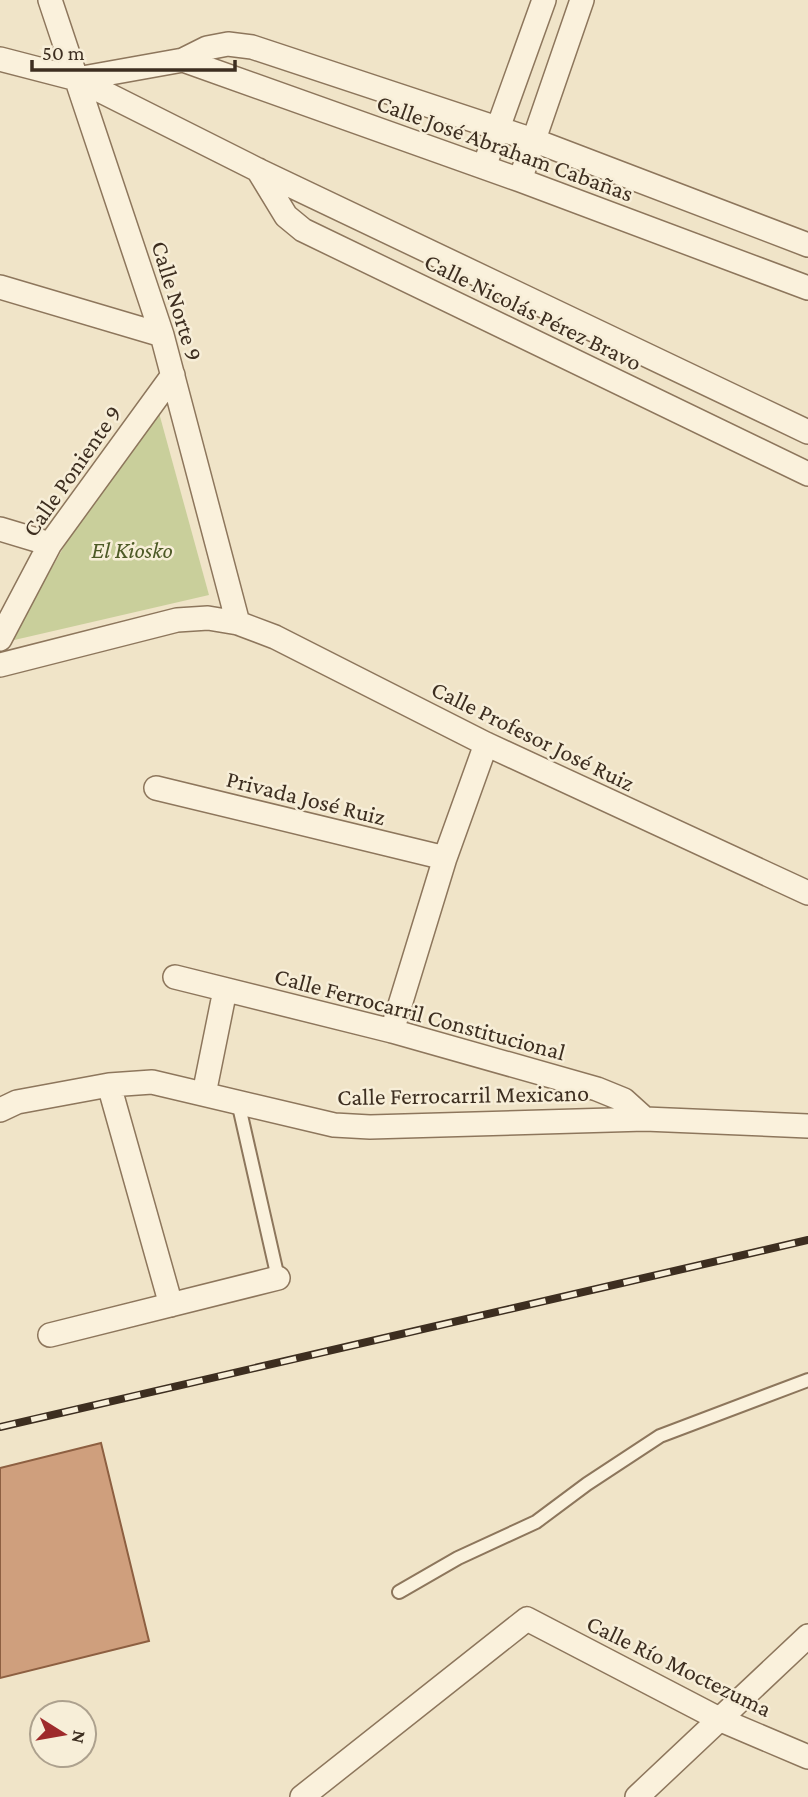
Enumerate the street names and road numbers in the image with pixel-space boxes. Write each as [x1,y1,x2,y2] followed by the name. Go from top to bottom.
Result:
[373,88,637,207] street label: Calle José Abraham Cabañas
[146,238,208,364] street label: Calle Norte 9
[420,247,646,376] street label: Calle Nicolás Pérez Bravo
[16,400,127,541] street label: Calle Poniente 9
[427,675,639,796] street label: Calle Profesor José Ruiz
[224,765,388,830] street label: Privada José Ruiz
[272,962,568,1065] street label: Calle Ferrocarril Constitucional
[337,1079,589,1110] street label: Calle Ferrocarril Mexicano
[582,1609,776,1722] street label: Calle Río Moctezuma

